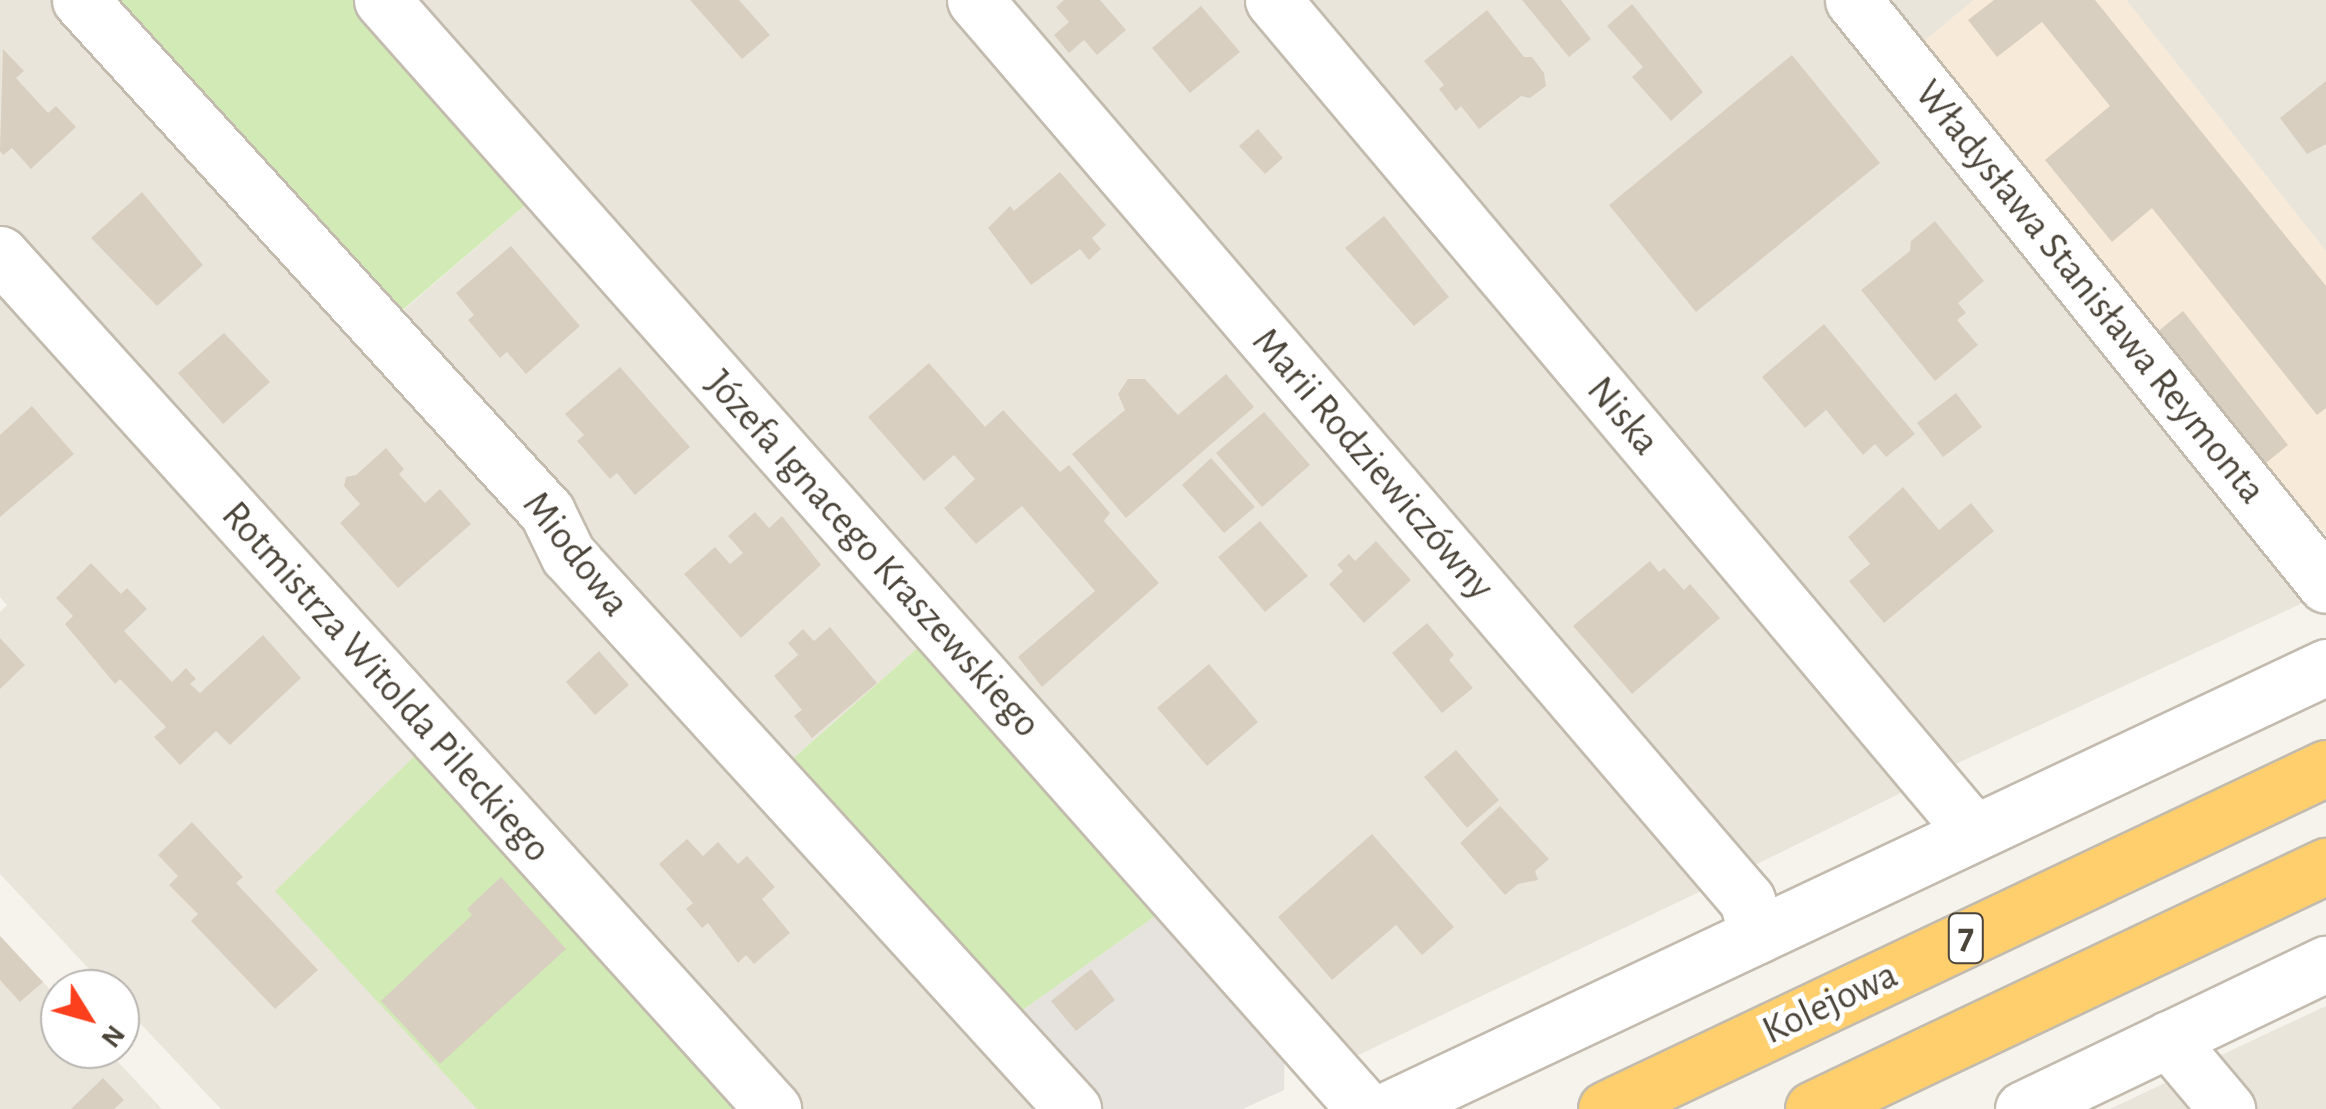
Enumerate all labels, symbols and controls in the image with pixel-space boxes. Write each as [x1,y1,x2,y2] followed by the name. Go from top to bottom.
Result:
[1904,71,2276,513] street label: Władysława Stanisława Reymonta
[1242,318,1504,610] street label: Marii Rodziewiczówny
[695,360,1051,748] street label: Józefa Ignacego Kraszewskiego
[1576,367,1670,465] street label: Niska
[512,482,640,626] street label: Miodowa
[211,492,561,872] street label: Rotmistrza Witolda Pileckiego
[1946,905,1986,971] road number: 7
[1755,951,1905,1055] street label: Kolejowa
[40,969,140,1069] north arrow
[95,1020,129,1052] text: N

